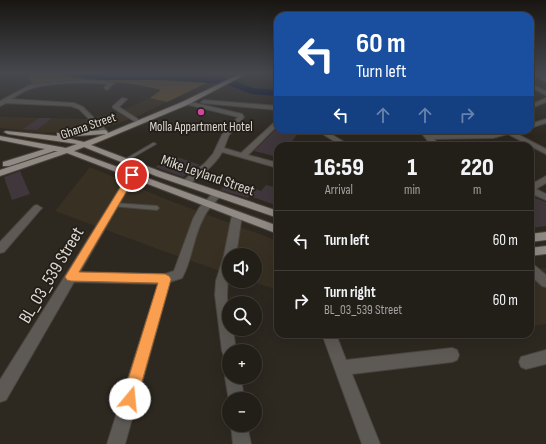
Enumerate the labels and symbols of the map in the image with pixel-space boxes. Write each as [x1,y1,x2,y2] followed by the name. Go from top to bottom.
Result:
[196,107,206,117] marker: Molla Appartment Hotel
[59,109,118,143] street label: Ghana Street
[149,119,253,135] place label: Molla Appartment Hotel
[158,151,258,201] street label: Mike Leyland Street
[115,158,149,192] pin
[14,223,89,327] street label: BL_03_539 Street
[109,378,151,420] position arrow

